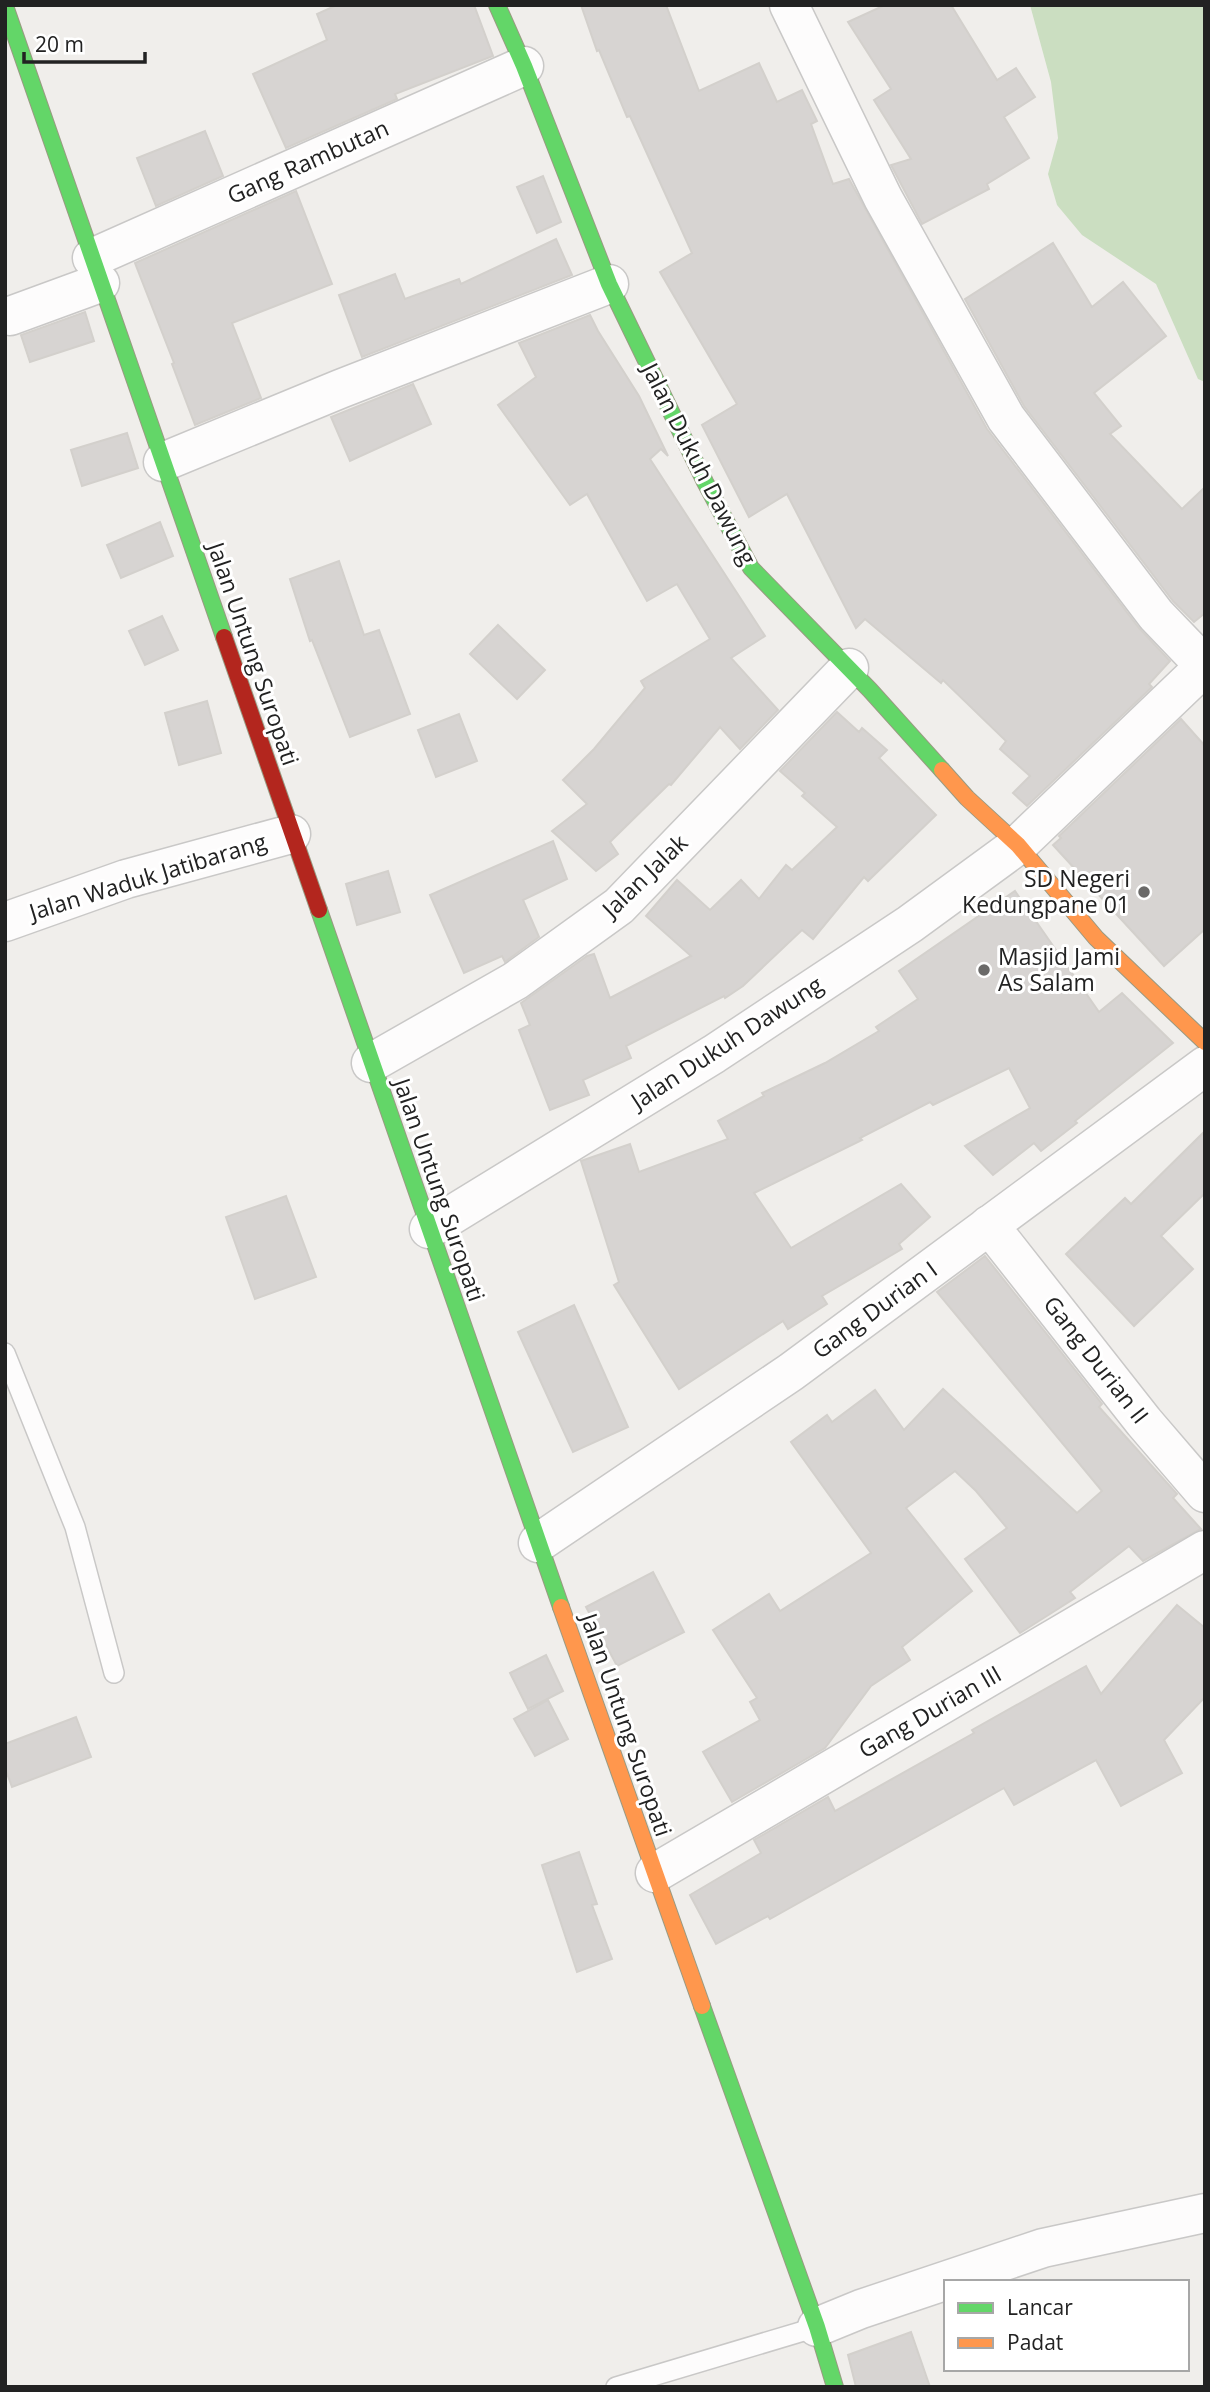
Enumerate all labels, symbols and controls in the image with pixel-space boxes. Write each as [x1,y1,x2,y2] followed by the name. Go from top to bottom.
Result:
[24,21,145,65] scale bar
[35,30,84,58] text: 20 m
[222,111,393,211] street label: Gang Rambutan
[634,355,765,570] street label: Jalan Dukuh Dawung
[200,536,307,770] street label: Jalan Untung Suropati
[23,825,271,928] street label: Jalan Waduk Jatibarang
[593,827,694,925] street label: Jalan Jalak
[962,862,1130,920] place label: SD Negeri Kedungpane 01
[1136,884,1152,900] marker: SD Negeri Kedungpane 01
[998,940,1120,998] place label: Masjid Jami As Salam
[976,962,992,978] marker: Masjid Jami As Salam
[623,968,829,1117] street label: Jalan Dukuh Dawung
[386,1072,493,1306] street label: Jalan Untung Suropati
[805,1253,943,1365] street label: Gang Durian I
[1037,1289,1157,1430] street label: Gang Durian II
[573,1607,680,1841] street label: Jalan Untung Suropati
[852,1657,1007,1765] street label: Gang Durian III
[944,2280,1189,2371] legend
[1007,2293,1073,2321] text: Lancar
[1007,2328,1063,2356] text: Padat

